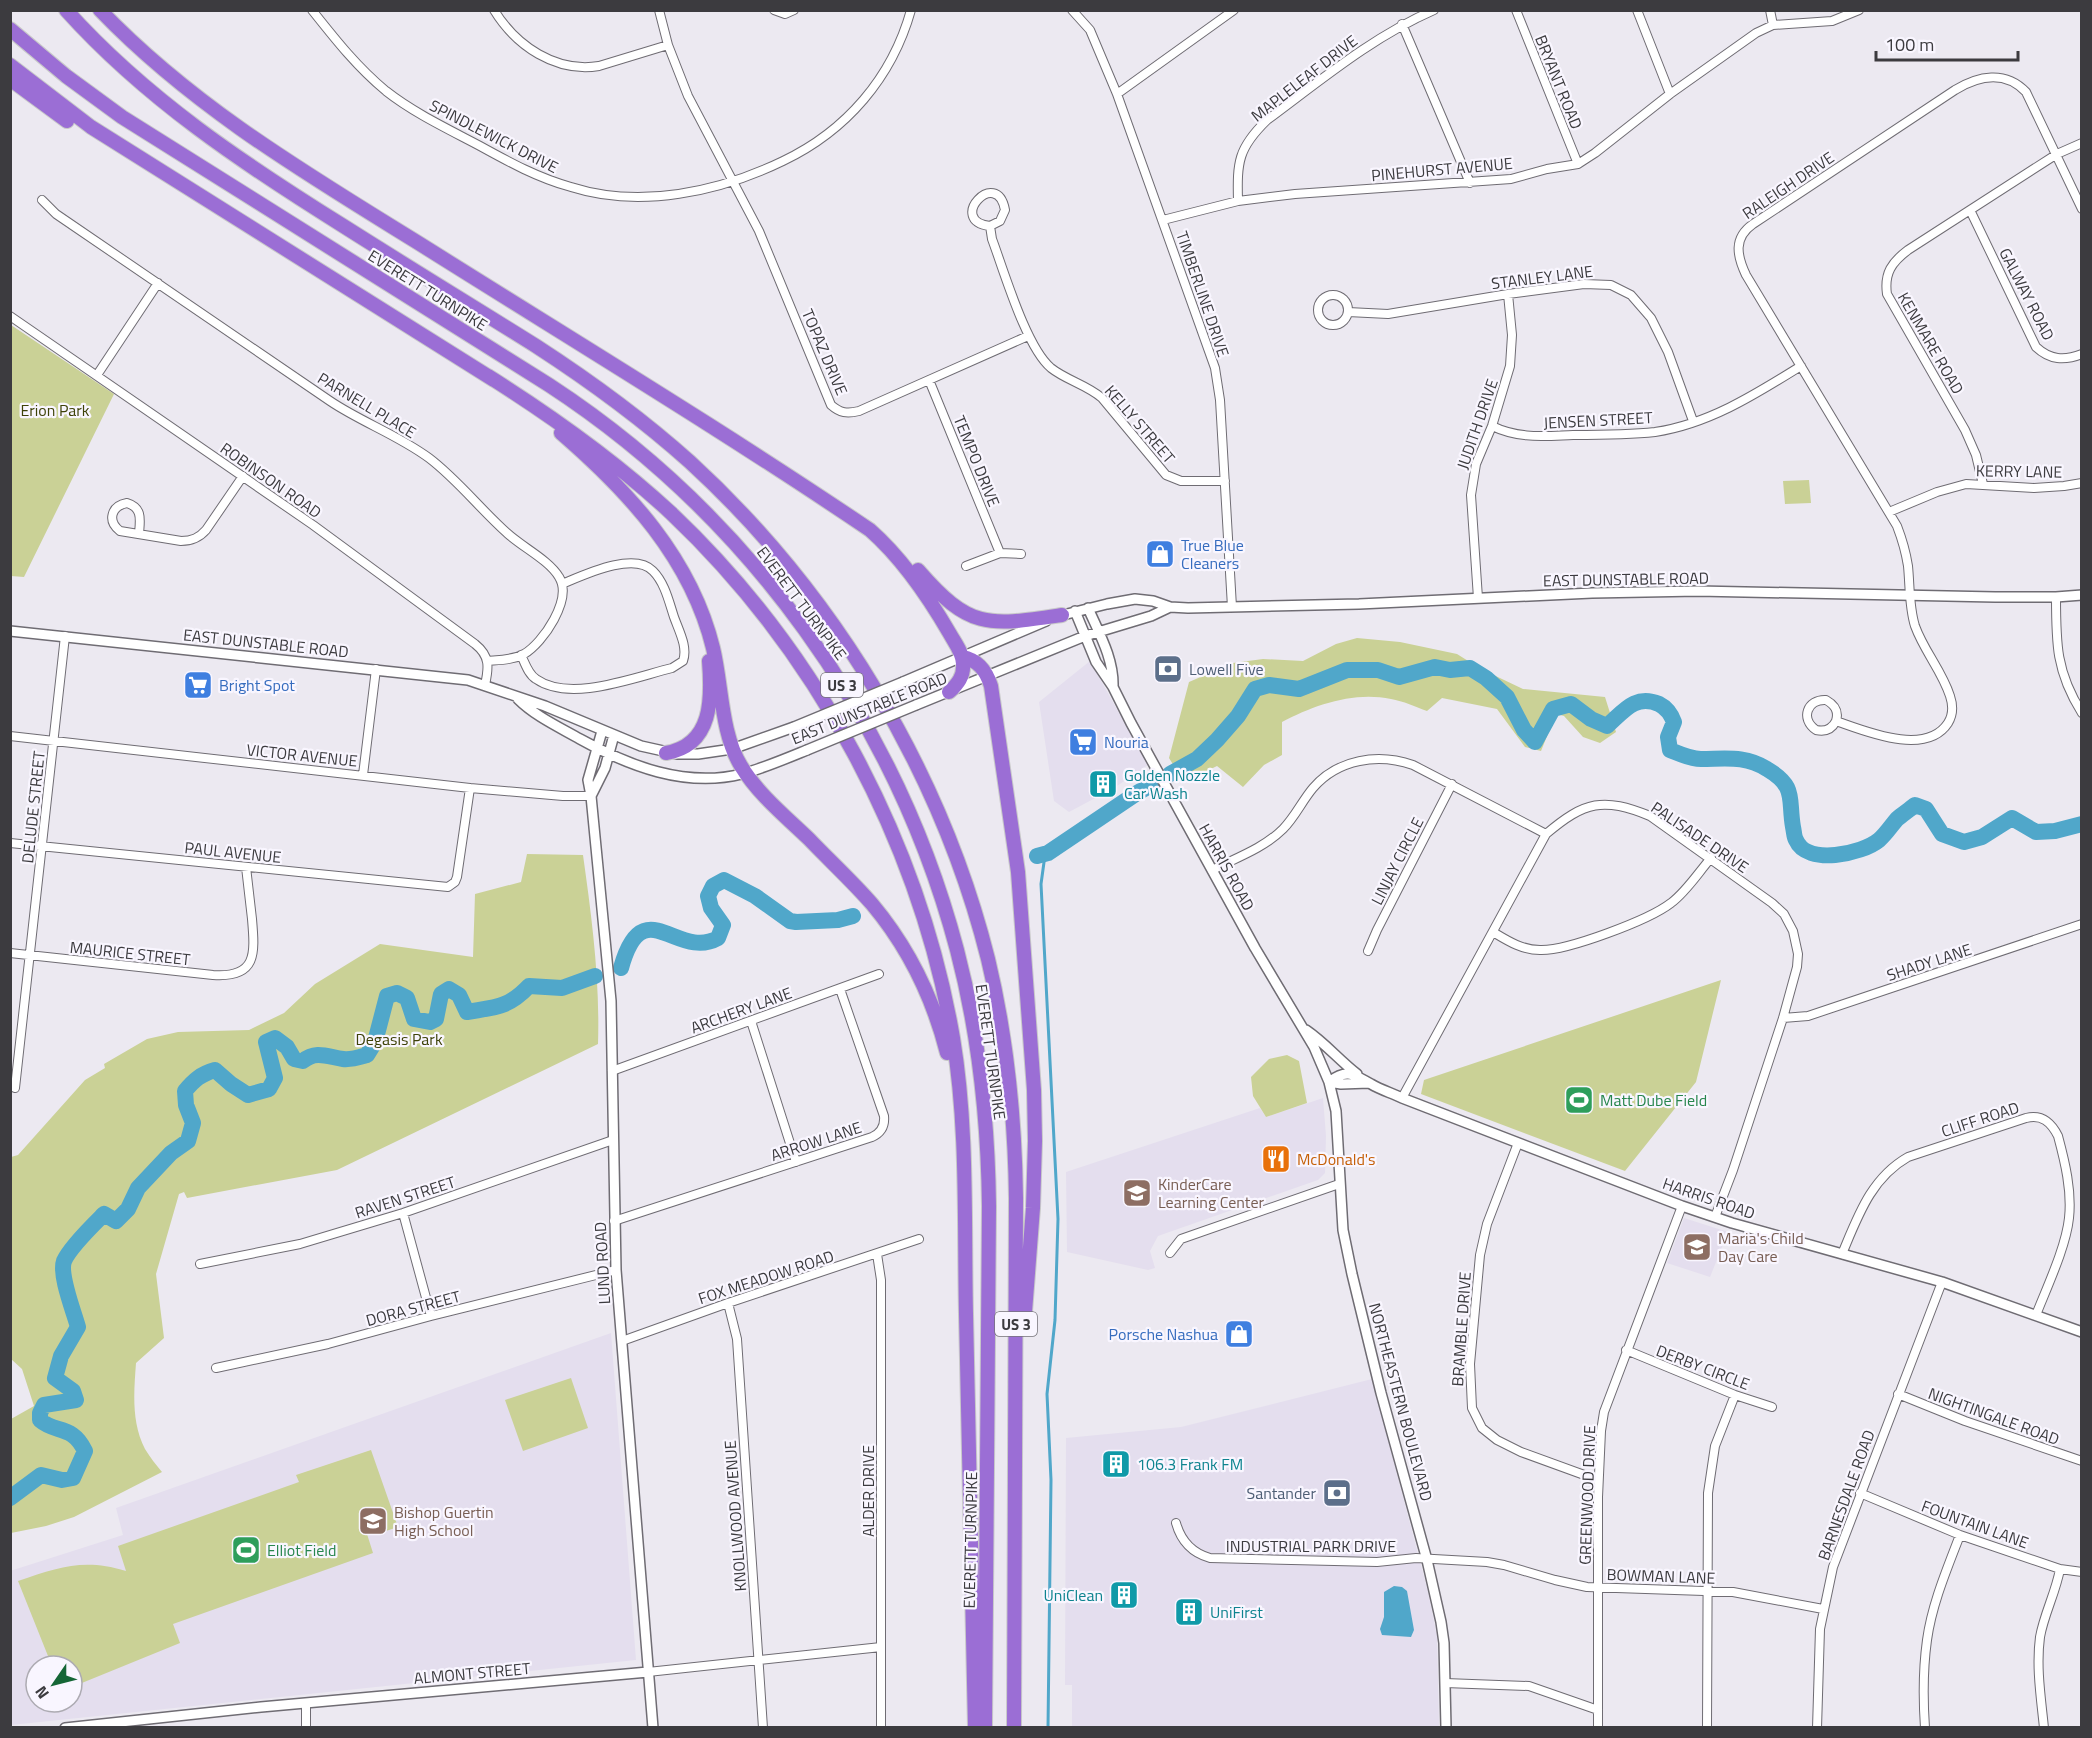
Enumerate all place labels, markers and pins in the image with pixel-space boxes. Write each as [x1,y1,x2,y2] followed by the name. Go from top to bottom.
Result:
[1181,533,1244,575] place label: True Blue Cleaners
[1144,538,1176,570] shop icon: True Blue Cleaners
[1152,653,1184,685] bank icon: Lowell Five
[1189,657,1264,681] place label: Lowell Five
[182,669,214,701] supermarket icon: Bright Spot
[219,673,295,697] place label: Bright Spot
[1067,726,1099,758] supermarket icon: Nouria
[1104,730,1149,754] place label: Nouria
[1124,763,1220,805] place label: Golden Nozzle Car Wash
[1087,768,1119,800] building icon: Golden Nozzle Car Wash
[1563,1084,1595,1116] sports icon: Matt Dube Field
[1600,1088,1707,1112] place label: Matt Dube Field
[1260,1143,1292,1175] restaurant icon: McDonald's
[1297,1147,1376,1171] place label: McDonald's
[1158,1172,1265,1214] place label: KinderCare Learning Center
[1121,1177,1153,1209] school or university icon: KinderCare Learning Center
[1718,1226,1804,1268] place label: Maria's Child Day Care
[1681,1231,1713,1263] school or university icon: Maria's Child Day Care
[1223,1318,1255,1350] shop icon: Porsche Nashua
[1109,1322,1218,1346] place label: Porsche Nashua
[1100,1448,1132,1480] building icon: 106.3 Frank FM
[1137,1452,1243,1476] place label: 106.3 Frank FM
[1321,1477,1353,1509] bank icon: Santander
[1246,1481,1316,1505] place label: Santander
[394,1500,493,1542] place label: Bishop Guertin High School
[357,1505,389,1537] school or university icon: Bishop Guertin High School
[230,1534,262,1566] sports icon: Elliot Field
[267,1538,336,1562] place label: Elliot Field
[1108,1579,1140,1611] building icon: UniClean
[1044,1583,1103,1607] place label: UniClean
[1173,1596,1205,1628] building icon: UniFirst
[1210,1600,1263,1624] place label: UniFirst

